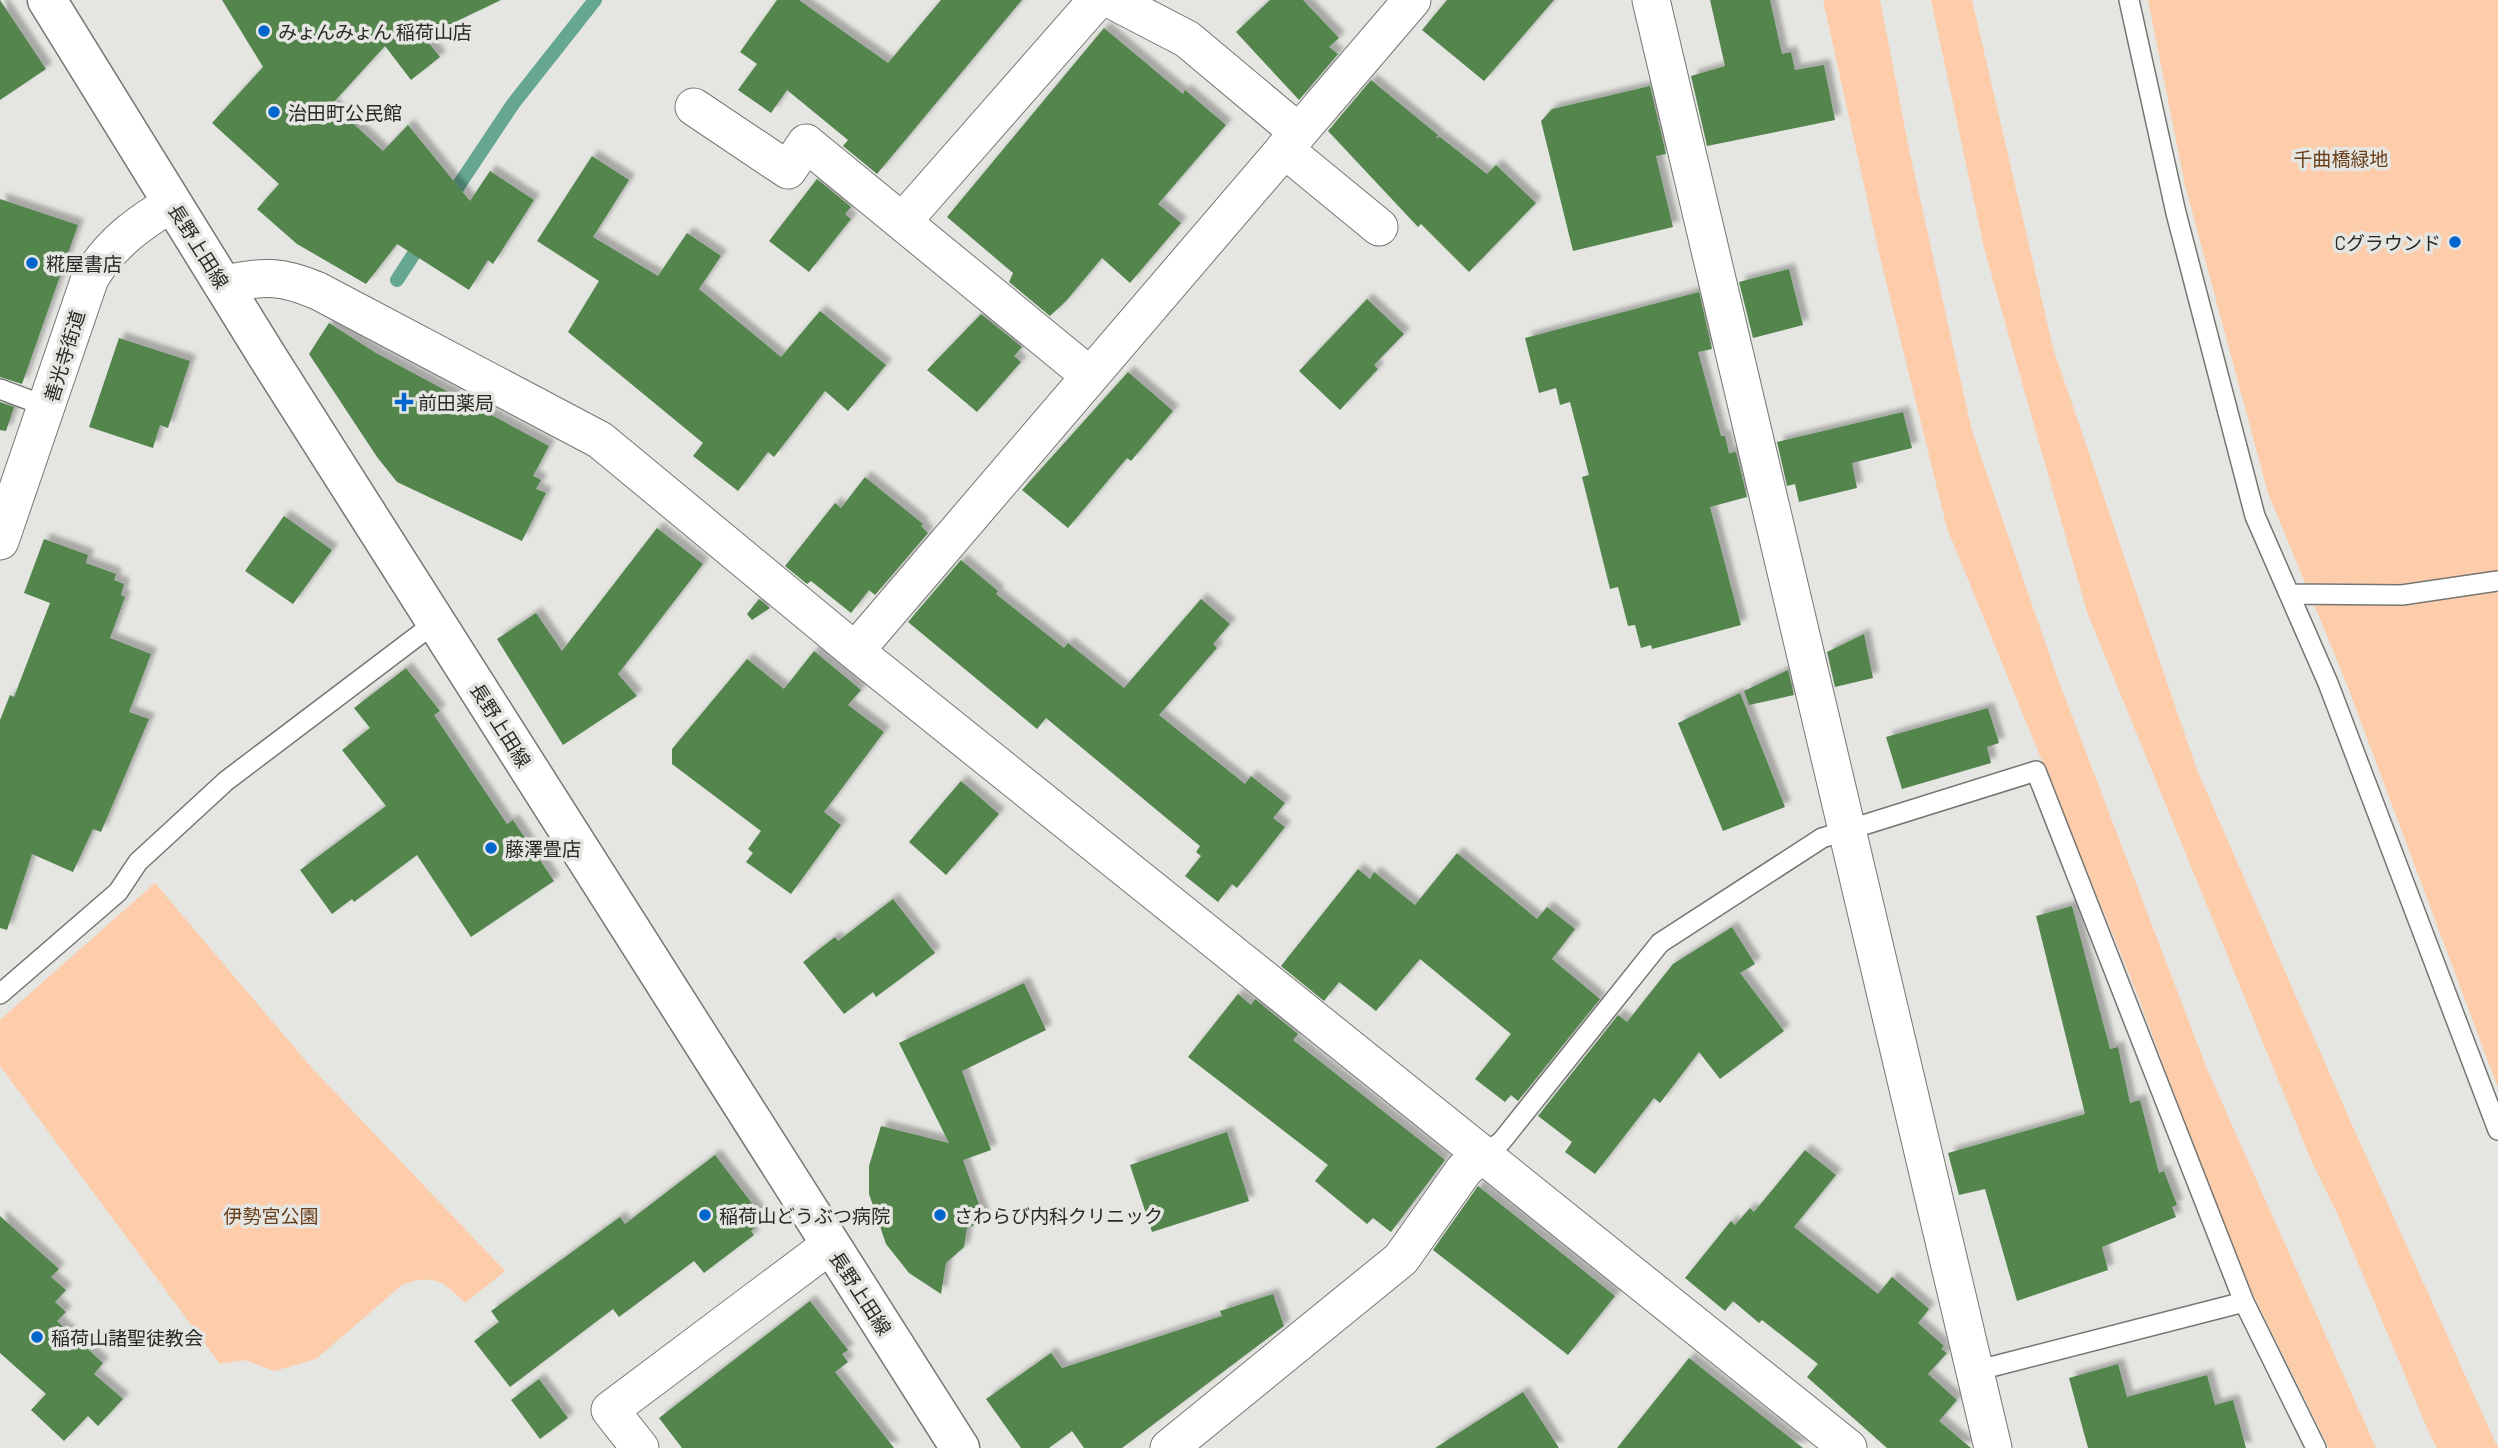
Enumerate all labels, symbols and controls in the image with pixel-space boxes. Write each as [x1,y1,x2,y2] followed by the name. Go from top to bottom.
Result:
[278,20,472,43] place label: みょんみょん 稲荷山店
[256,23,272,39] marker: みょんみょん 稲荷山店
[288,101,402,124] place label: 治田町公民館
[266,104,282,120] marker: 治田町公民館
[2293,147,2389,170] park label: 千曲橋緑地
[164,200,234,292] street label: 長野上田線
[2334,231,2441,254] place label: Cグラウンド
[2447,234,2463,250] marker: Cグラウンド
[46,252,122,275] place label: 糀屋書店
[24,255,40,271] marker: 糀屋書店
[39,307,89,405] street label: 善光寺街道
[418,391,494,414] place label: 前田薬局
[396,394,412,410] marker: 前田薬局
[466,679,536,771] street label: 長野上田線
[505,837,581,860] place label: 藤澤畳店
[483,840,499,856] marker: 藤澤畳店
[223,1204,319,1227] park label: 伊勢宮公園
[719,1204,890,1227] place label: 稲荷山どうぶつ病院
[954,1204,1163,1227] place label: さわらび内科クリニック
[697,1207,713,1223] marker: 稲荷山どうぶつ病院
[932,1207,948,1223] marker: さわらび内科クリニック
[825,1247,897,1339] street label: 長野上田線
[51,1326,203,1349] place label: 稲荷山諸聖徒教会
[29,1329,45,1345] marker: 稲荷山諸聖徒教会

